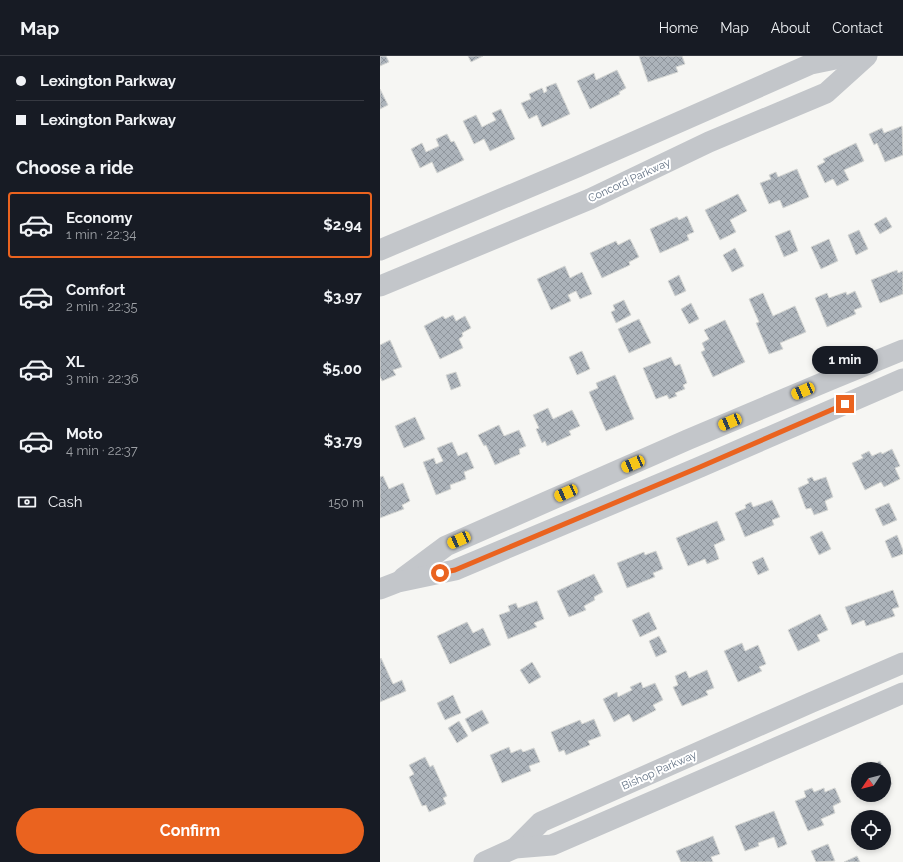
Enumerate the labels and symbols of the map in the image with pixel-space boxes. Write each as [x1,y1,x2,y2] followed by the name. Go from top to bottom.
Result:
[586,156,673,205] street label: Concord Parkway
[812,346,878,374] callout: 1 min
[790,381,816,401] car
[836,395,854,413] route end
[717,412,743,432] car
[620,454,646,474] car
[553,483,579,503] car
[446,530,472,550] car
[431,564,449,582] route start
[620,748,699,793] street label: Bishop Parkway
[851,762,891,802] north arrow

